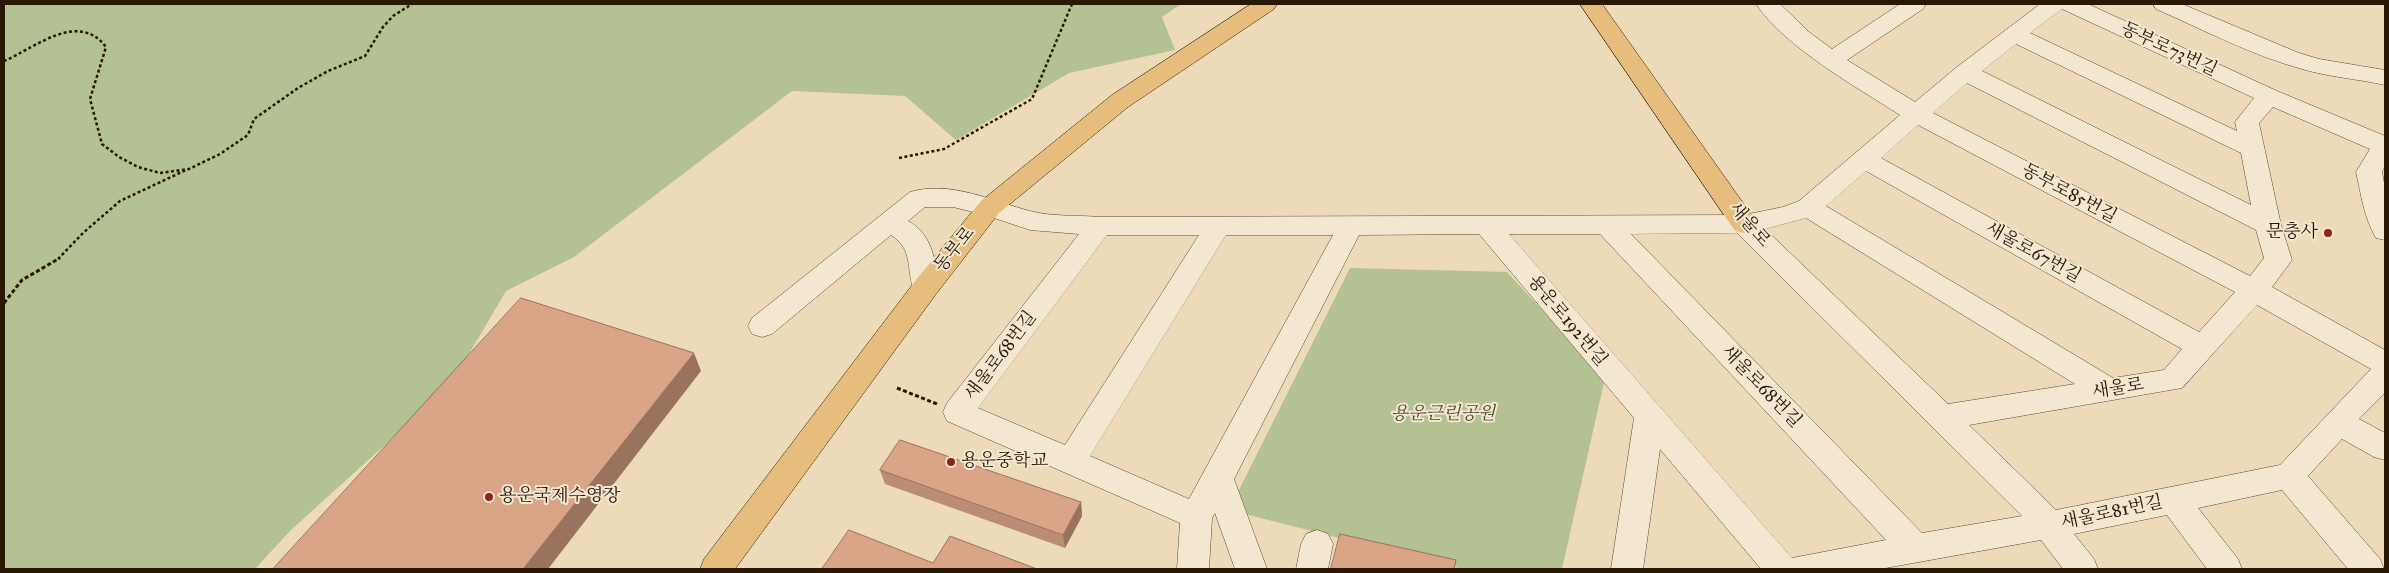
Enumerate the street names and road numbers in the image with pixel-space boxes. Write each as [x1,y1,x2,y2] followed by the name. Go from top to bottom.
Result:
[2117,18,2221,82] street label: 동부로73번길
[2018,160,2120,228] street label: 동부로85번길
[1724,198,1774,252] street label: 새울로
[1982,218,2084,288] street label: 새울로67번길
[930,223,980,277] street label: 동부로
[1523,271,1611,371] street label: 용운로192번길
[961,307,1041,405] street label: 새울로68번길
[1717,341,1805,433] street label: 새울로68번길
[2091,374,2145,404] street label: 새울로
[2059,492,2165,534] street label: 새울로81번길

